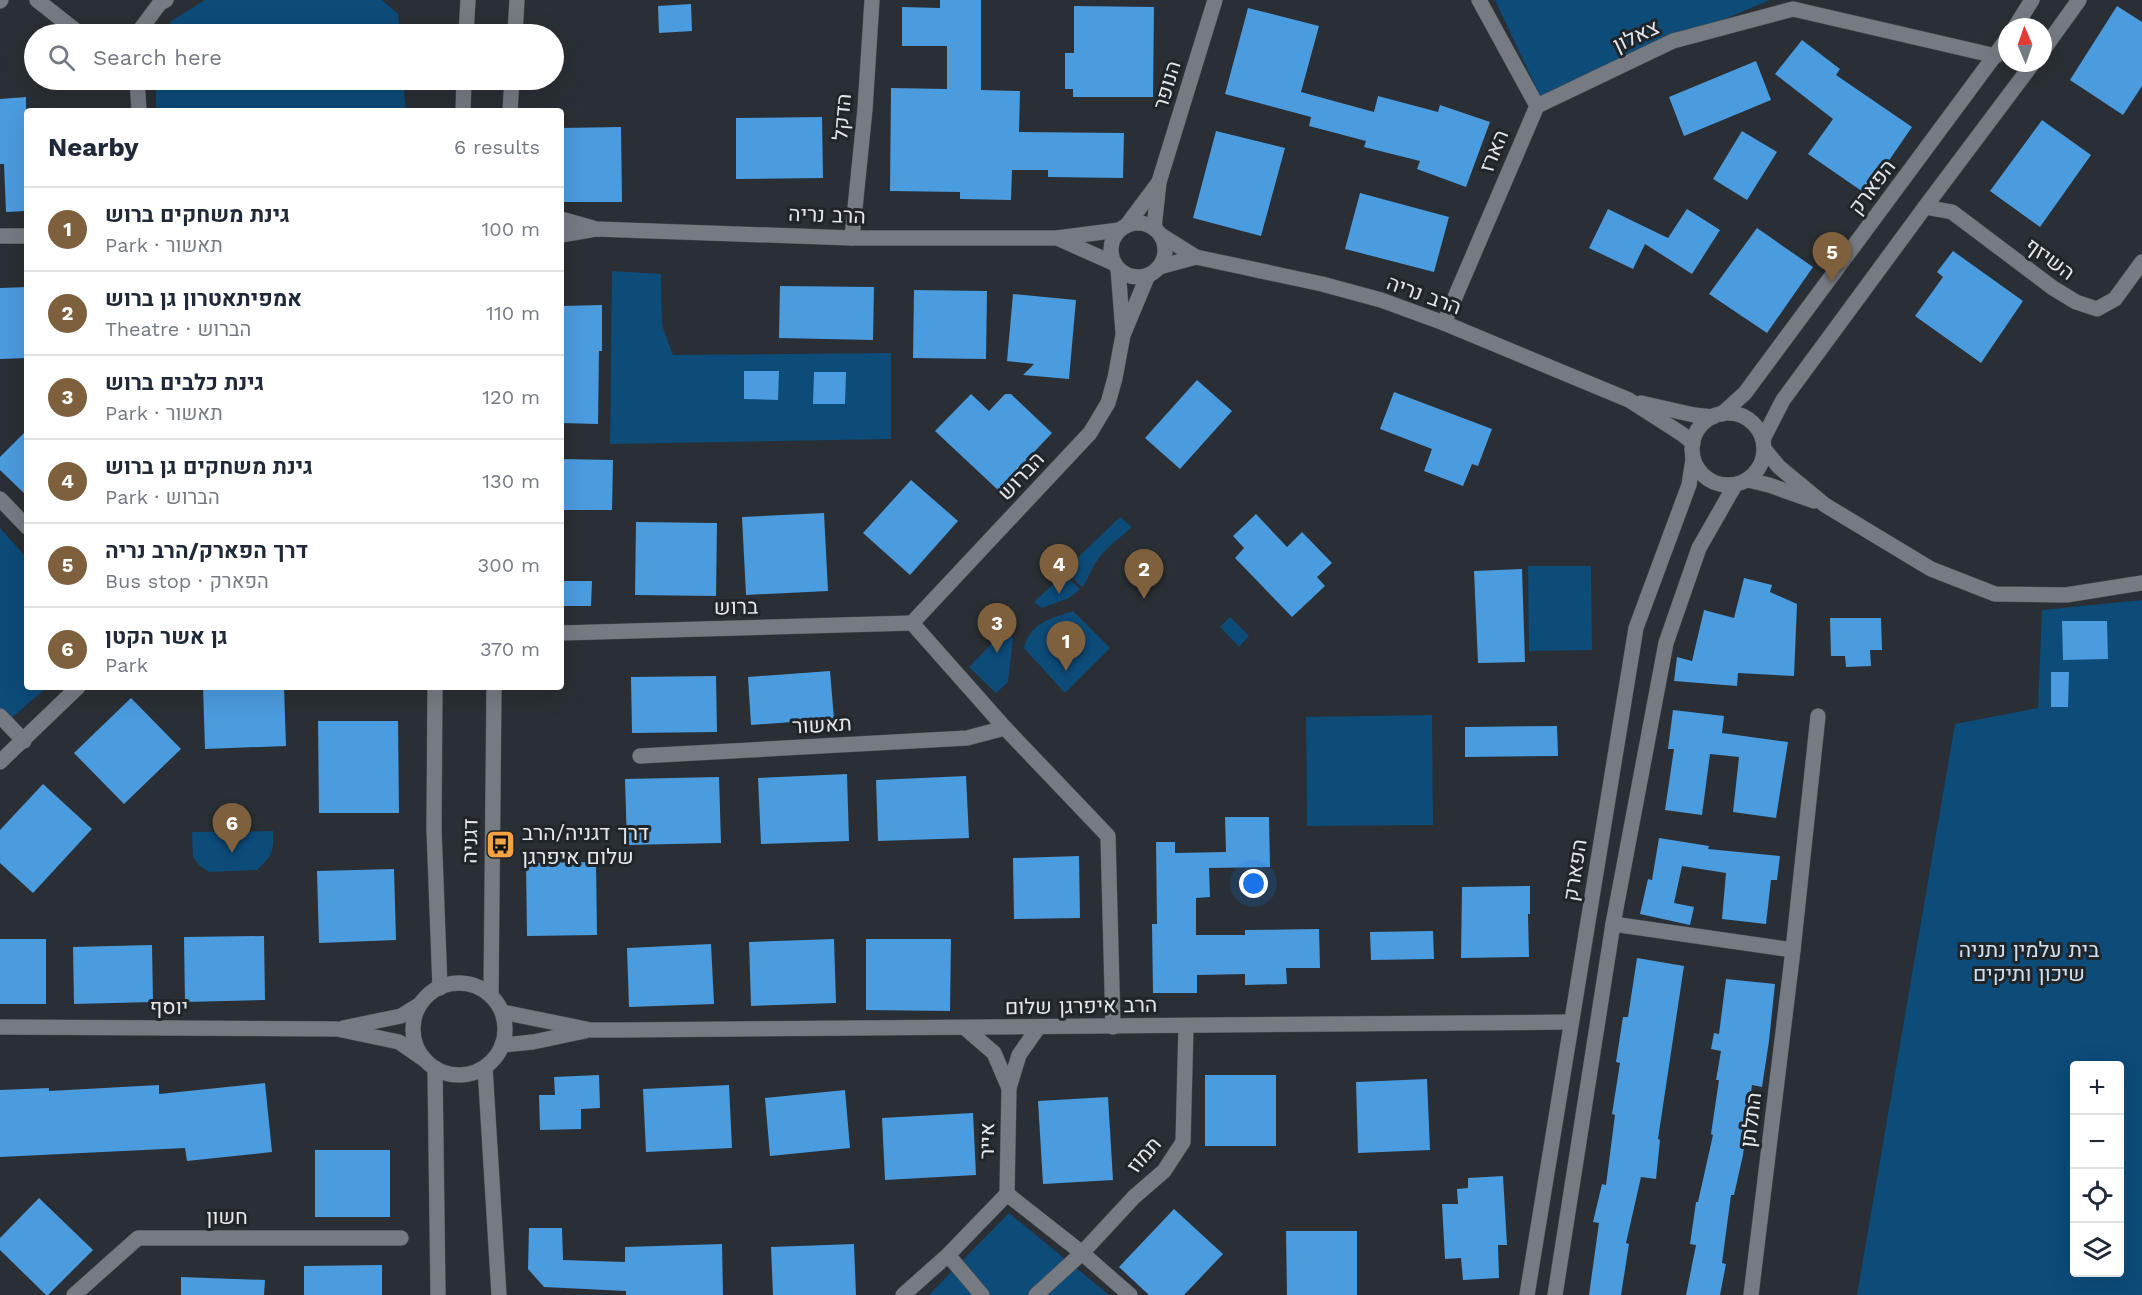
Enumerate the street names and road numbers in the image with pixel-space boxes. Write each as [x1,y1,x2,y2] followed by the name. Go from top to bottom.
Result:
[1609,14,1663,57] street label: צאלון
[1147,57,1186,112] street label: הנופר
[827,92,856,142] street label: הדקל
[1474,126,1514,176] street label: הארז
[1843,154,1900,219] street label: הפארק
[788,201,866,228] street label: הרב נריה
[2021,232,2080,285] street label: השיזף
[1383,270,1465,320] street label: הרב נריה
[992,446,1049,505] street label: הברוש
[714,594,758,619] street label: ברוש
[791,710,852,739] street label: תאשור
[457,818,482,864] street label: דגניה
[1557,837,1592,903] street label: הפארק
[1005,992,1157,1019] street label: הרב איפרגן שלום
[150,994,188,1019] street label: יוסף
[1735,1091,1766,1149] street label: התלתן
[974,1123,999,1159] street label: אייר
[1121,1131,1166,1178] street label: תמוז
[206,1204,248,1229] street label: חשון

